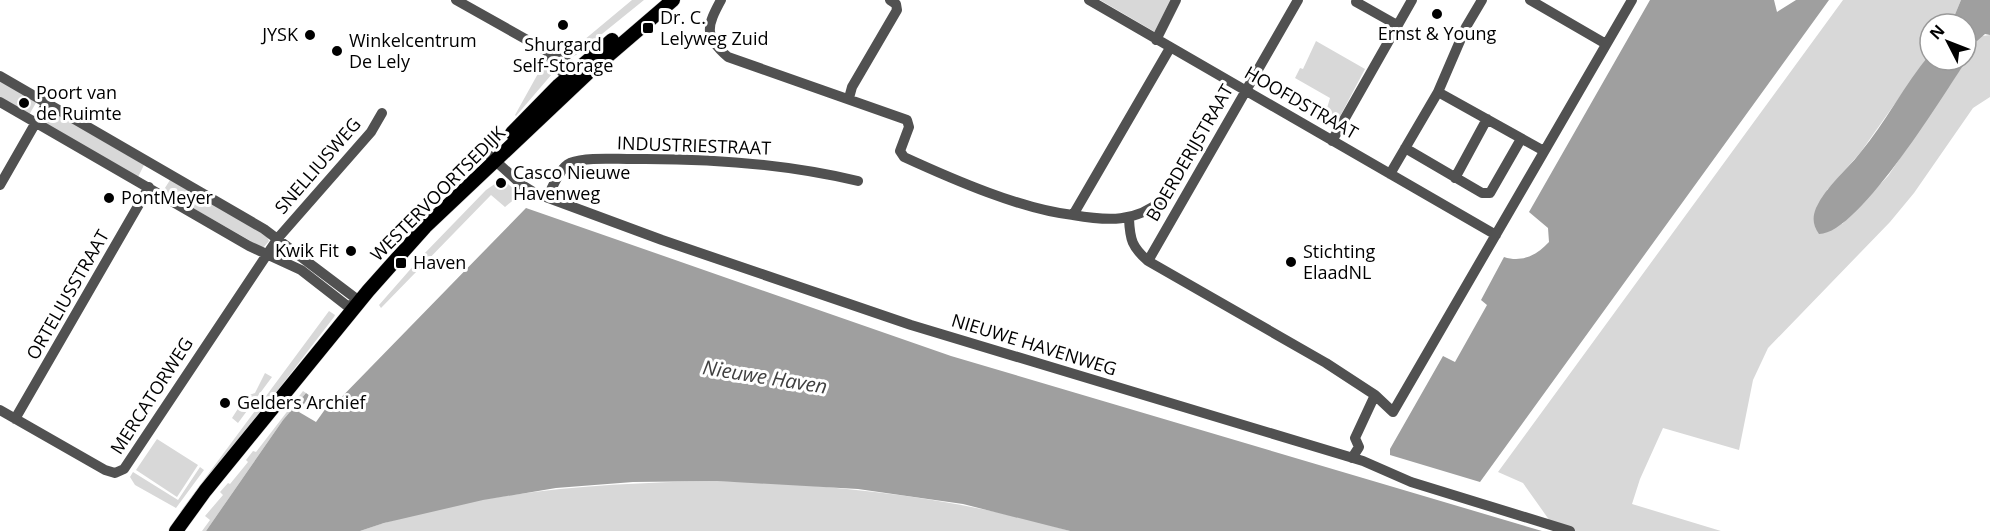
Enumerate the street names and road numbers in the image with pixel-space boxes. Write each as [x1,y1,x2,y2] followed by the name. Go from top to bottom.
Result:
[1240,60,1363,144] street label: HOOFDSTRAAT
[1140,80,1238,225] street label: BOERDERIJSTRAAT
[269,112,366,218] street label: SNELLIUSWEG
[365,120,510,266] street label: WESTERVOORTSEDIJK
[617,130,772,160] street label: INDUSTRIESTRAAT
[20,225,114,364] street label: ORTELIUSSTRAAT
[949,307,1120,381] street label: NIEUWE HAVENWEG
[104,332,198,459] street label: MERCATORWEG

